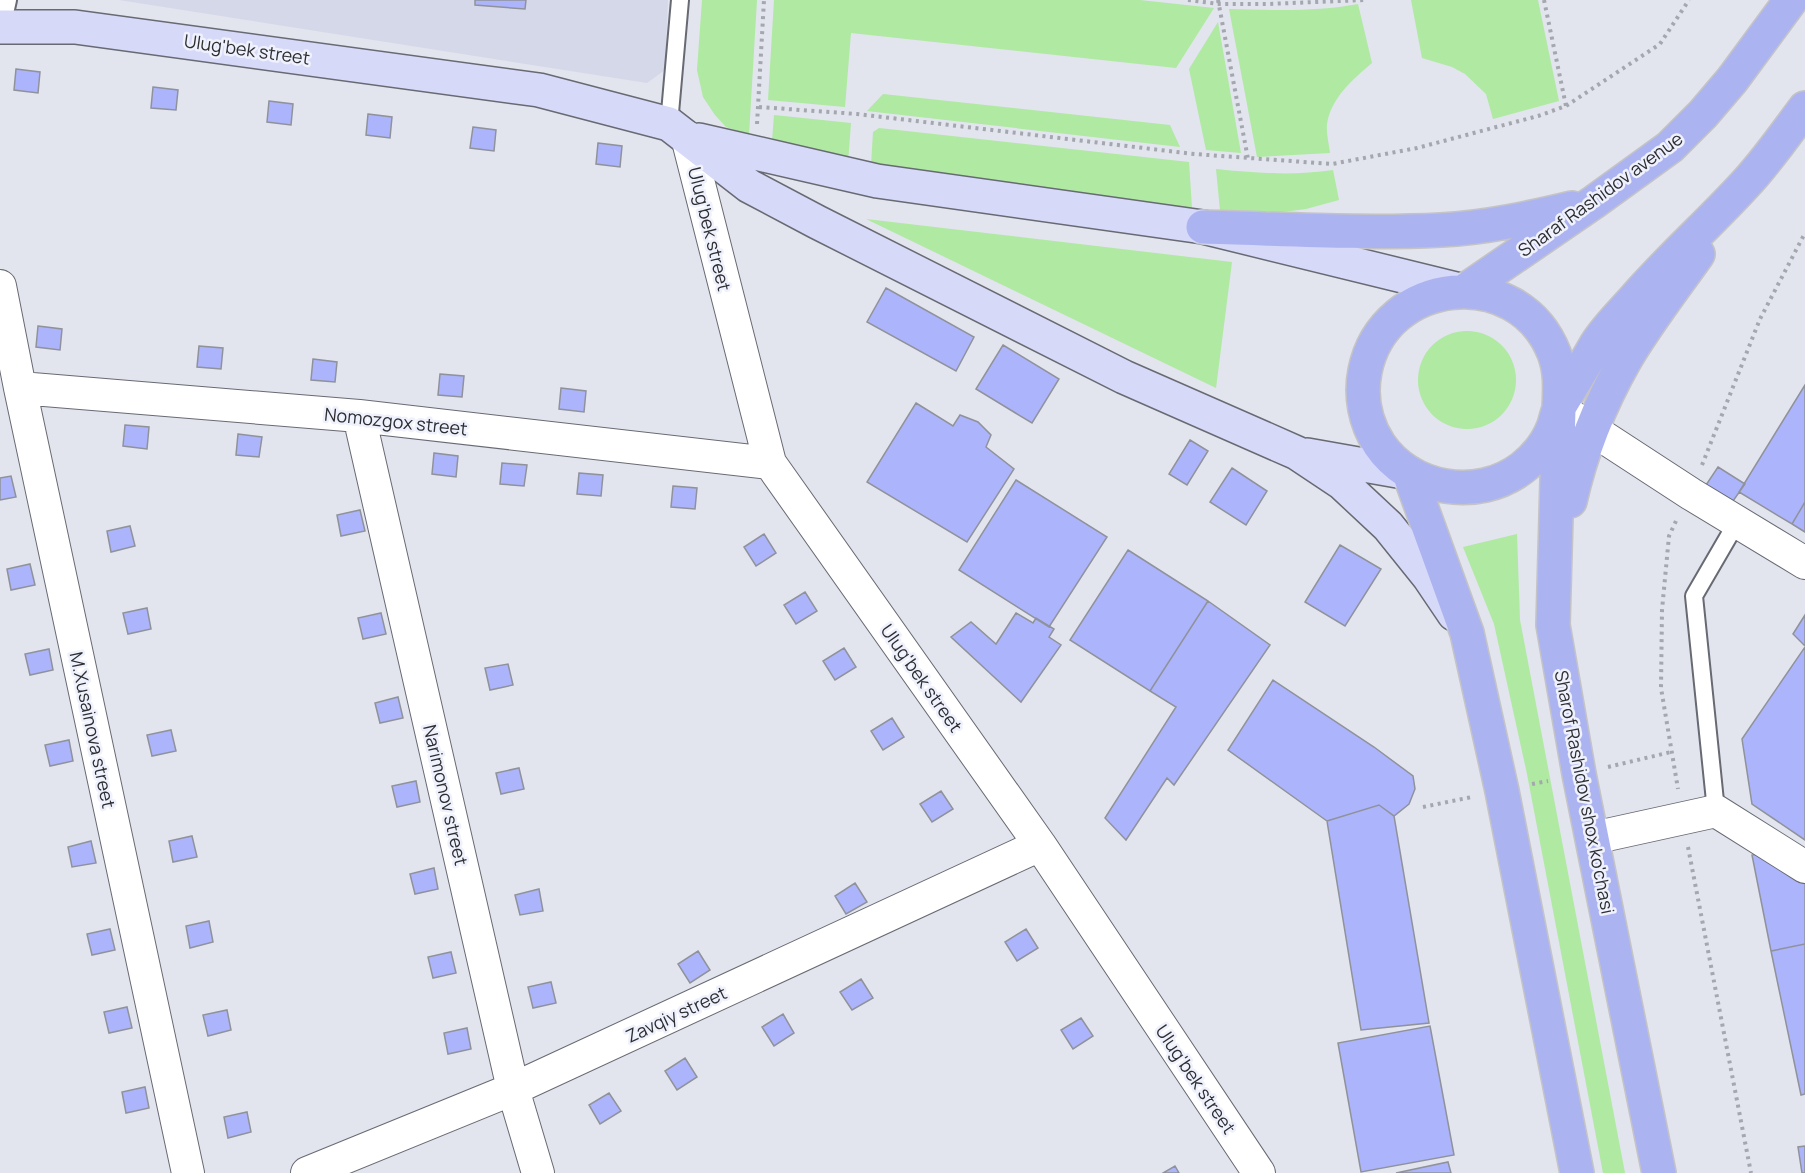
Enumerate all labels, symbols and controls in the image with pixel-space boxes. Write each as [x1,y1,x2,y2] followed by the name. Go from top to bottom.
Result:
[182,28,312,70] street label: Ulug'bek street
[1513,126,1687,262] street label: Sharaf Rashidov avenue
[683,164,737,294] street label: Ulug'bek street
[323,402,469,440] street label: Nomozgoх street
[876,619,968,737] street label: Ulug'bek street
[65,650,121,810] street label: M.Xusainova street
[1550,668,1620,916] street label: Sharof Rashidov shox ko'chasi
[418,722,474,868] street label: Narimonov street
[622,980,730,1048] street label: Zavqiy street
[1151,1020,1241,1138] street label: Ulug'bek street

